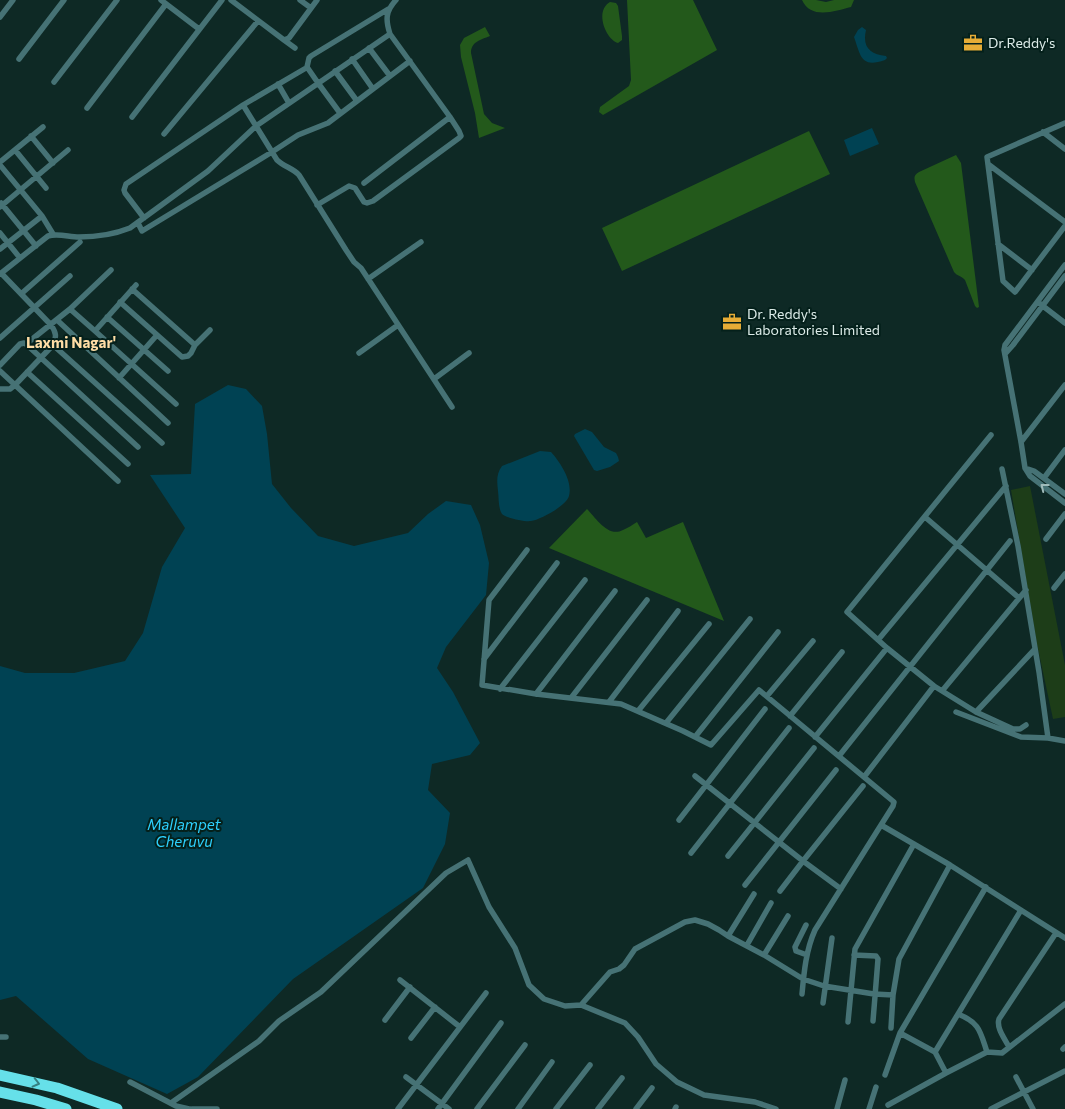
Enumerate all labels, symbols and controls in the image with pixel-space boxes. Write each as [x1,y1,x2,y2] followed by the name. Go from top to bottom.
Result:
[962,32,984,54] office icon: Dr.Reddy's
[988,34,1055,51] place label: Dr.Reddy's
[747,305,880,338] place label: Dr. Reddy's Laboratories Limited
[721,311,743,333] office icon: Dr. Reddy's Laboratories Limited
[26,333,116,351] district label: Laxmi Nagar'
[1041,484,1050,492] one-way arrow
[147,815,222,850] water label: Mallampet Cheruvu
[32,1077,41,1088] one-way arrow

